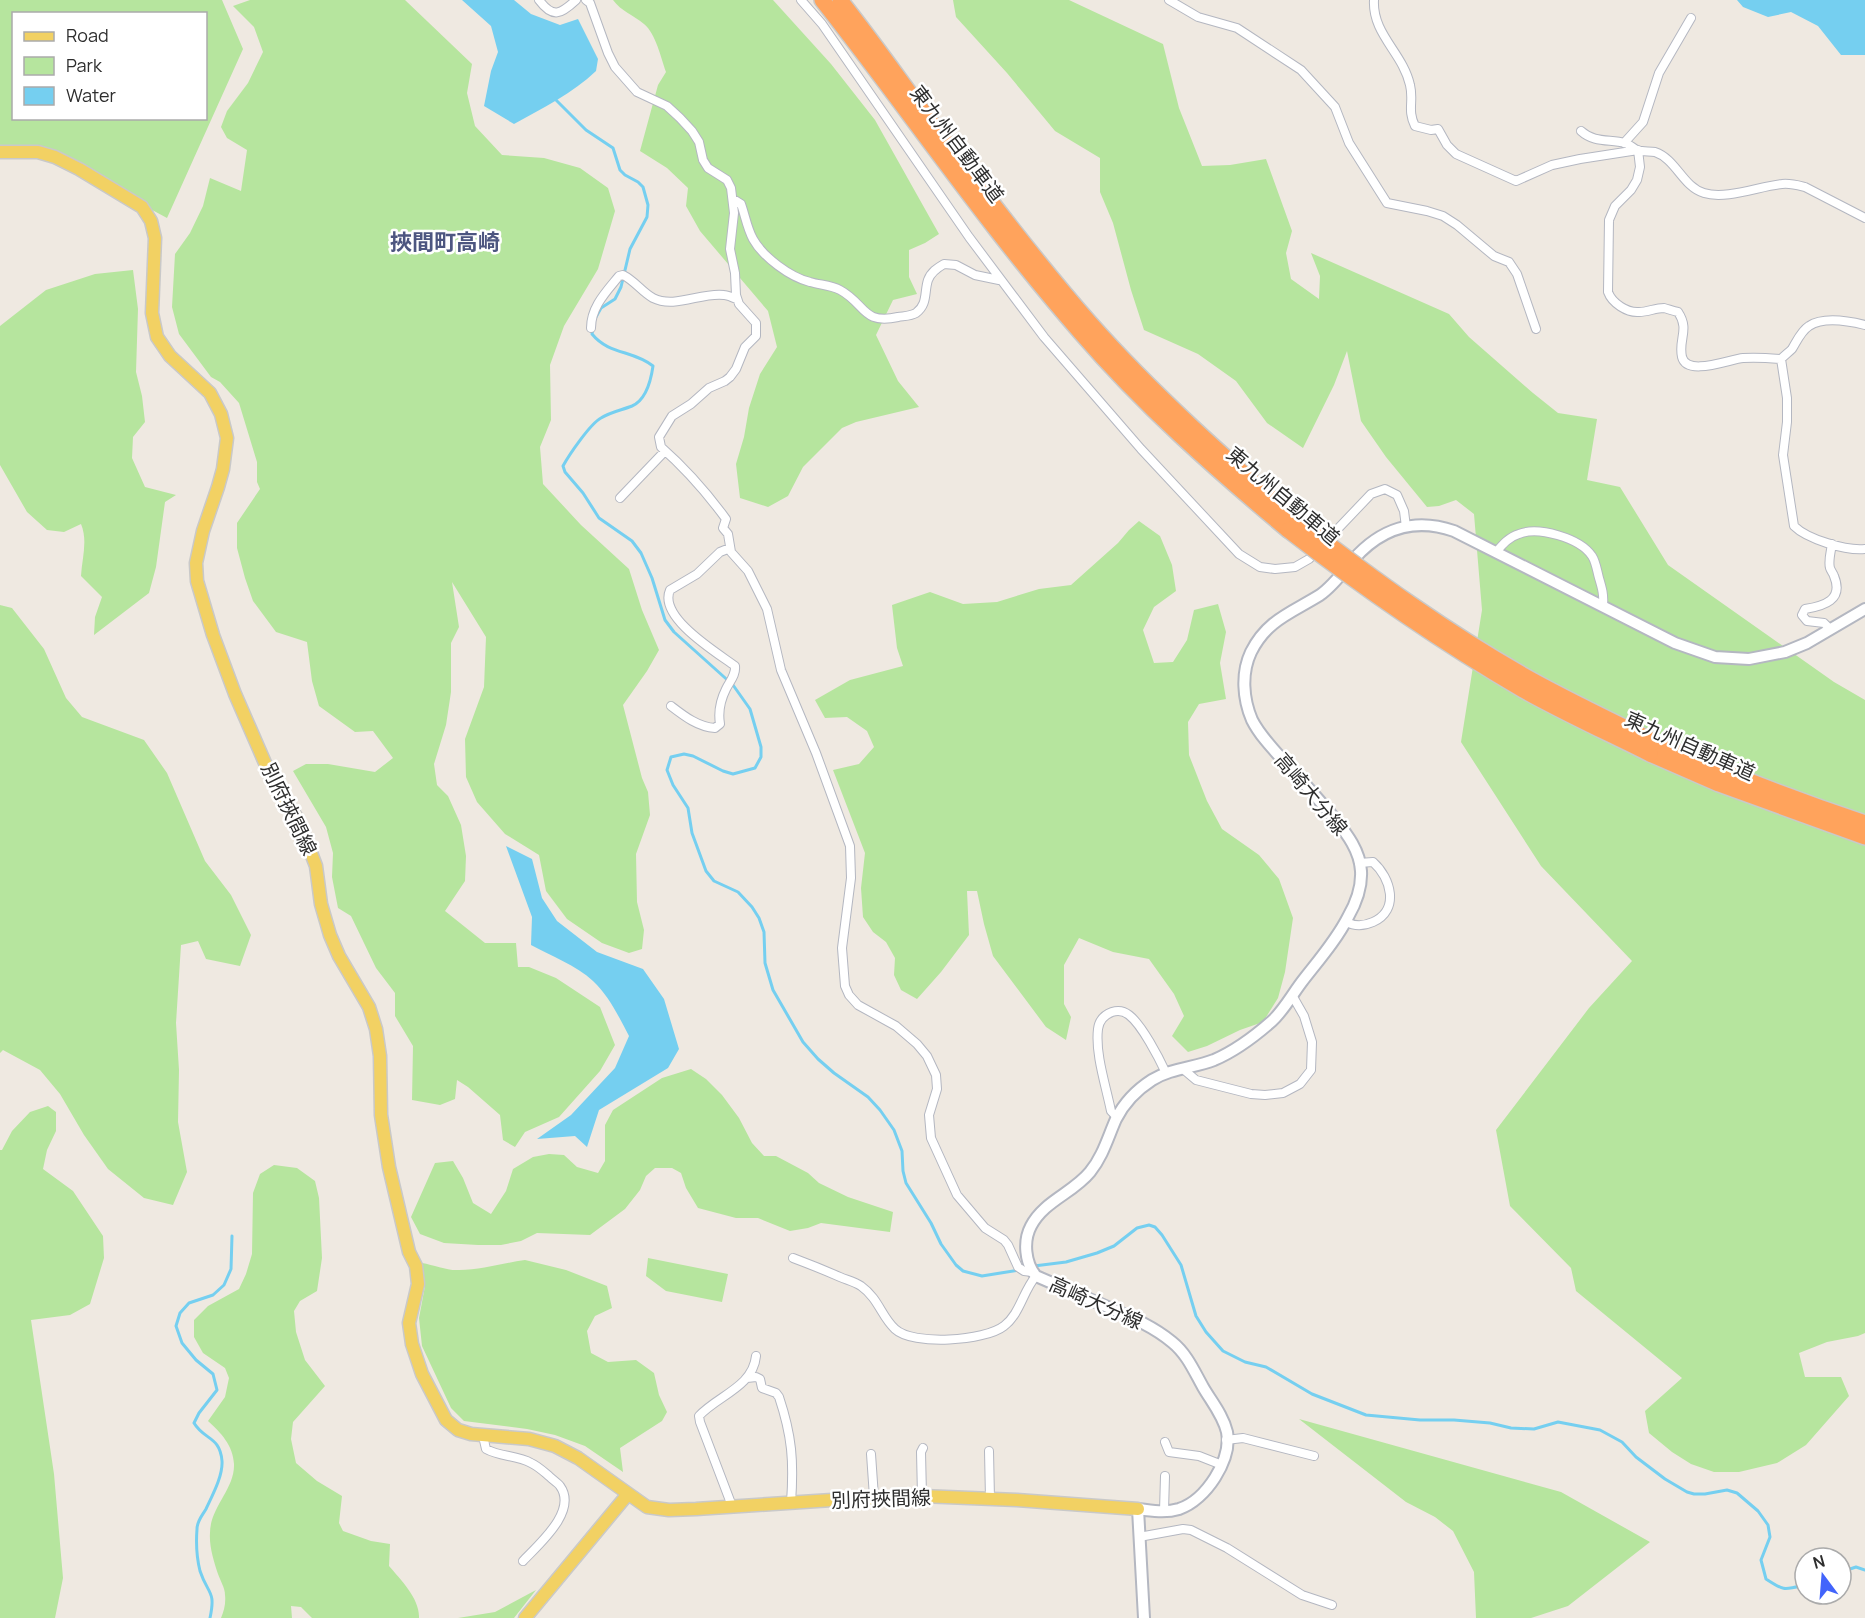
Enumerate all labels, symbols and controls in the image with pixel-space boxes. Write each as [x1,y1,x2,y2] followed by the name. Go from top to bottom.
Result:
[12,12,207,120] legend
[66,23,109,47] text: Road
[66,53,103,77] text: Park
[904,80,1010,208] street label: 東九州自動車道
[66,83,116,107] text: Water
[390,227,500,257] district label: 挾間町高崎
[1221,440,1346,551] street label: 東九州自動車道
[1621,705,1760,786] street label: 東九州自動車道
[1269,747,1354,841] street label: 高崎大分線
[255,758,324,860] street label: 別府挾間線
[1045,1270,1147,1335] street label: 高崎大分線
[831,1483,931,1514] street label: 別府挾間線
[1793,1546,1853,1606] north arrow
[1810,1549,1827,1574] text: N

